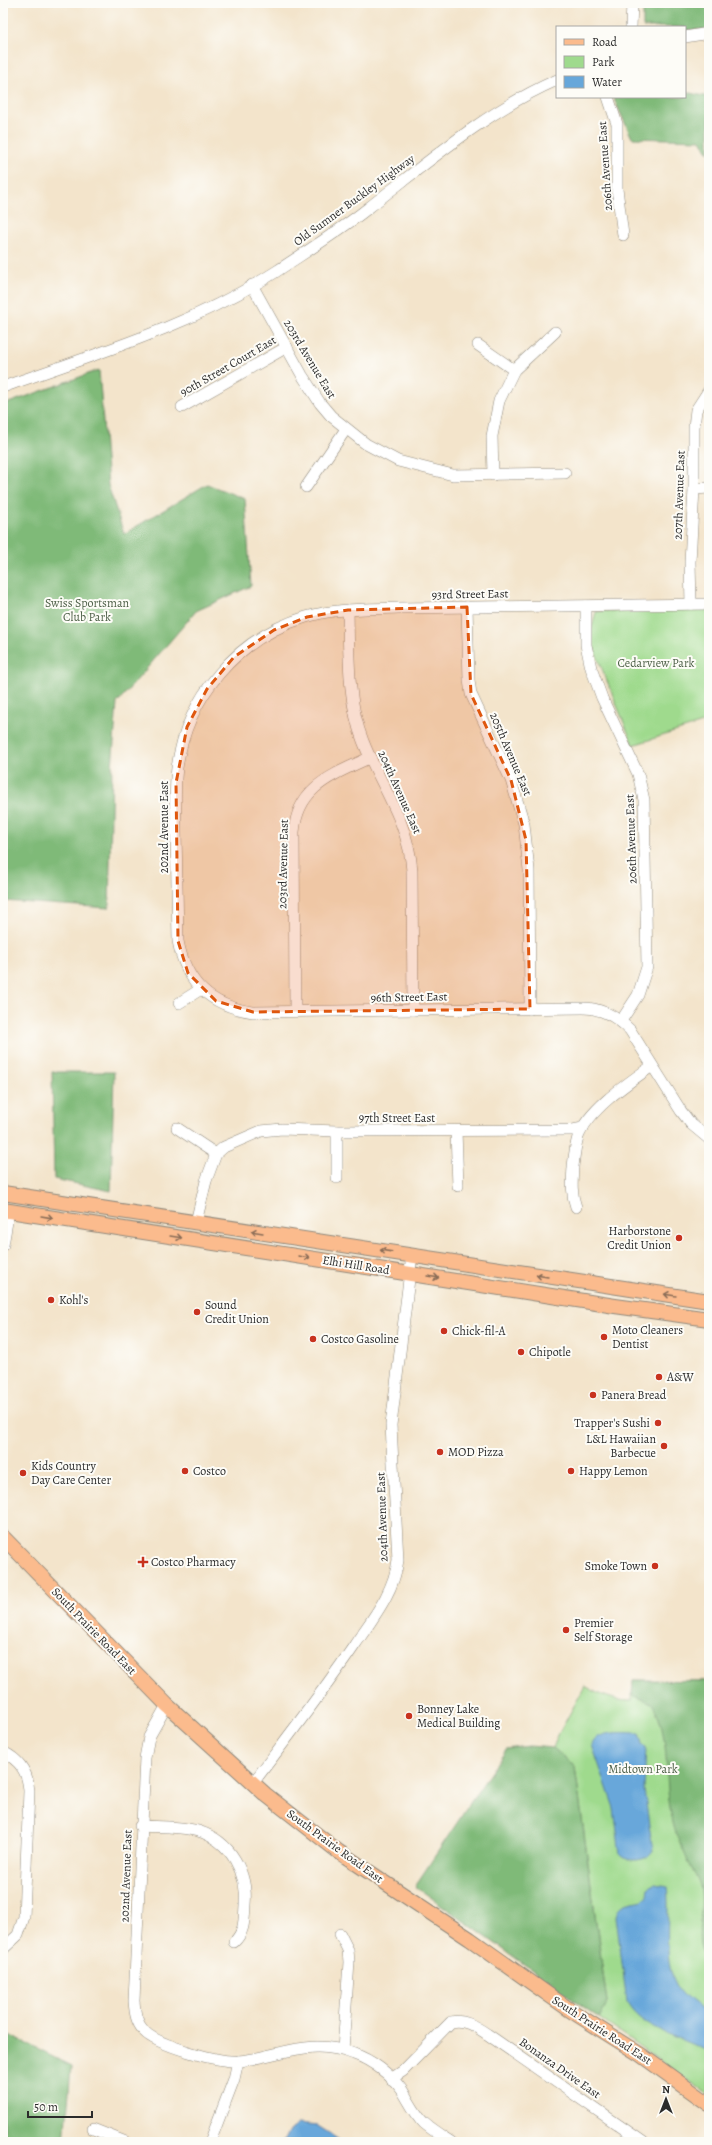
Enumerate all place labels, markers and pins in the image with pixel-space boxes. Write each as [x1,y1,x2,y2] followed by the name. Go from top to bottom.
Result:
[607,1223,671,1253] place label: Harborstone Credit Union
[674,1233,684,1243] marker: Harborstone Credit Union
[59,1292,89,1308] place label: Kohl's
[46,1295,56,1305] marker: Kohl's
[205,1297,269,1327] place label: Sound Credit Union
[192,1307,202,1317] marker: Sound Credit Union
[612,1322,683,1352] place label: Moto Cleaners Dentist
[452,1323,506,1339] place label: Chick-fil-A
[439,1326,449,1336] marker: Chick-fil-A
[321,1331,399,1347] place label: Costco Gasoline
[599,1332,609,1342] marker: Moto Cleaners Dentist
[308,1334,318,1344] marker: Costco Gasoline
[529,1344,571,1360] place label: Chipotle
[516,1347,526,1357] marker: Chipotle
[666,1369,694,1385] place label: A&W
[654,1372,664,1382] marker: A&W
[601,1387,667,1403] place label: Panera Bread
[588,1390,598,1400] marker: Panera Bread
[574,1415,650,1431] place label: Trapper's Sushi
[653,1418,663,1428] marker: Trapper's Sushi
[586,1431,656,1461] place label: L&L Hawaiian Barbecue
[659,1441,669,1451] marker: L&L Hawaiian Barbecue
[448,1444,504,1460] place label: MOD Pizza
[435,1447,445,1457] marker: MOD Pizza
[31,1458,111,1488] place label: Kids Country Day Care Center
[193,1463,226,1479] place label: Costco
[579,1463,648,1479] place label: Happy Lemon
[180,1466,190,1476] marker: Costco
[566,1466,576,1476] marker: Happy Lemon
[18,1468,28,1478] marker: Kids Country Day Care Center
[151,1554,236,1570] place label: Costco Pharmacy
[138,1557,148,1567] marker: Costco Pharmacy
[585,1558,647,1574] place label: Smoke Town
[650,1561,660,1571] marker: Smoke Town
[574,1615,633,1645] place label: Premier Self Storage
[561,1625,571,1635] marker: Premier Self Storage
[417,1701,500,1731] place label: Bonney Lake Medical Building
[404,1711,414,1721] marker: Bonney Lake Medical Building

